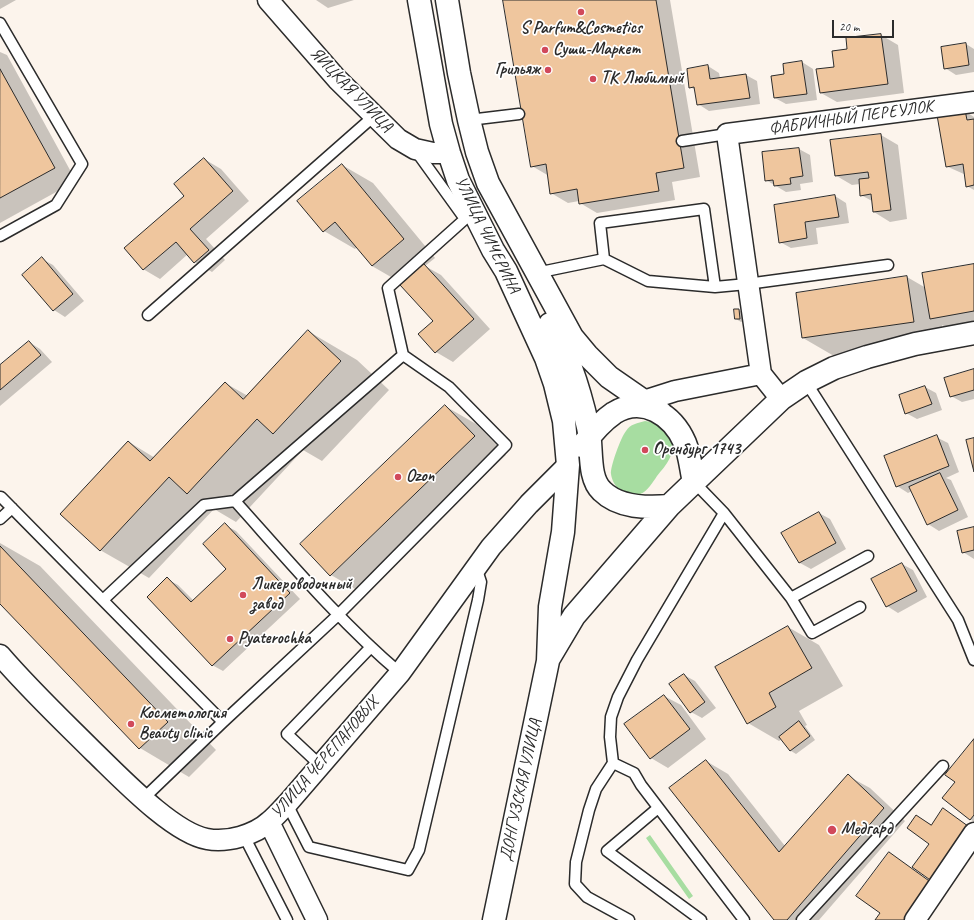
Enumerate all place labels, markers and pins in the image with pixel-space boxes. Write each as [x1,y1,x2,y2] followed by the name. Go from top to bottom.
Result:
[576,7,586,17] marker: S Parfum&Cosmetics
[520,19,642,39] place label: S Parfum&Cosmetics
[553,40,641,60] place label: Суши-Маркет
[540,45,550,55] marker: Суши-Маркет
[495,60,540,80] place label: Грильяж
[543,65,553,75] marker: Грильяж
[601,69,684,89] place label: ТК Любимый
[588,74,598,84] marker: ТК Любимый
[653,440,740,460] place label: Оренбург 1743
[640,445,650,455] marker: Оренбург 1743
[406,467,434,487] place label: Ozon
[393,472,403,482] marker: Ozon
[251,575,352,615] place label: Ликероводочный завод
[238,590,248,600] marker: Ликероводочный завод
[238,629,311,649] place label: Pyaterochka
[225,634,235,644] marker: Pyaterochka
[139,704,226,744] place label: Косметология Beauty clinic
[126,719,136,729] marker: Косметология Beauty clinic
[841,820,892,840] place label: Медгард
[826,824,838,836] marker: Медгард

